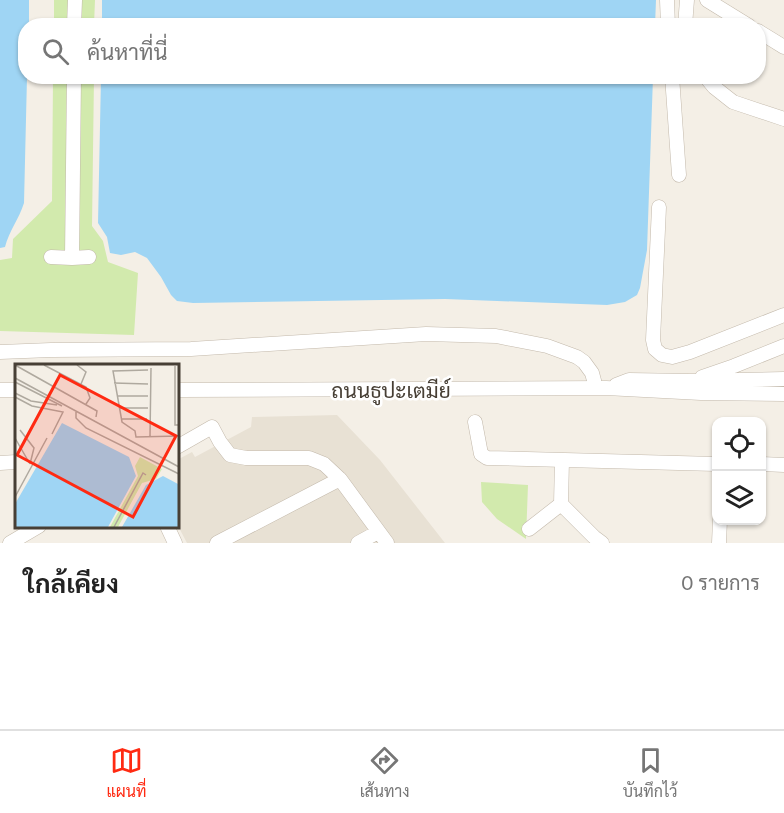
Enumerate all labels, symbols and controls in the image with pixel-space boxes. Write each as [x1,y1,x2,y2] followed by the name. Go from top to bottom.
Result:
[18,18,766,84] search box
[39,35,72,68] icon: search
[87,38,167,65] text: ค้นหาที่นี่
[15,364,178,528] inset map
[331,377,451,406] street label: ถนนธูปะเตมีย์
[712,417,766,525] map controls
[712,417,766,471] button: locate
[712,471,766,525] button: layers
[24,567,119,599] text: ใกล้เคียง
[682,570,760,594] text: 0 รายการ
[107,744,146,801] tab: แผนที่
[360,744,410,801] tab: เส้นทาง
[623,744,677,801] tab: บันทึกไว้

